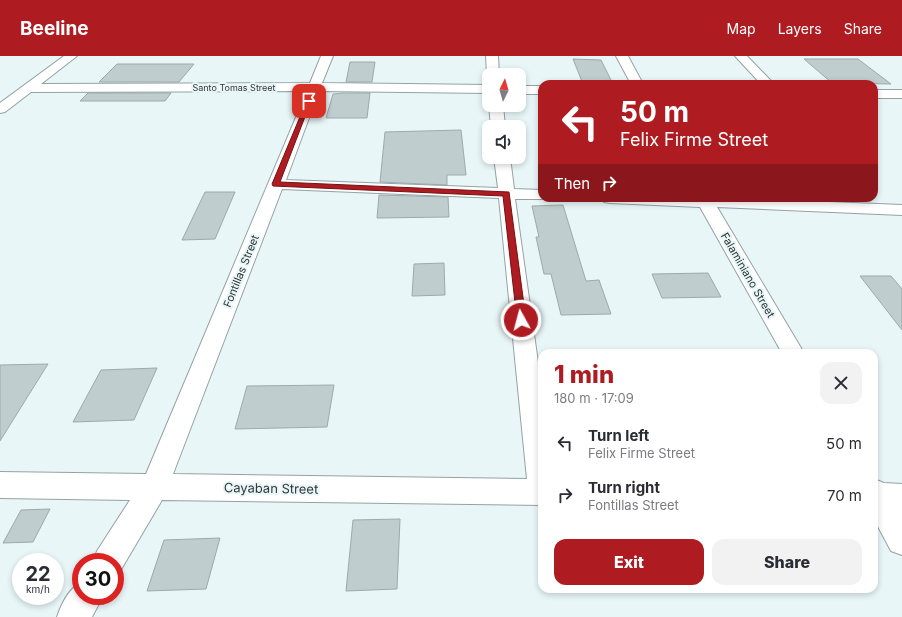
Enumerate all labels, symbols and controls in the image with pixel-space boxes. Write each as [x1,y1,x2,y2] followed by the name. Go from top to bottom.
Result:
[20,17,89,40] text: Beeline
[727,20,756,37] text: Map
[778,20,822,37] text: Layers
[844,20,882,37] text: Share
[482,68,526,112] north arrow
[482,68,526,164] map controls
[192,82,276,93] street label: Santo Tomas Street
[292,84,326,118] pin
[298,90,320,112] icon: arrive
[620,95,689,129] text: 50 m
[554,96,606,148] icon: left
[482,120,526,164] button: sound
[620,129,768,150] text: Felix Firme Street
[598,172,620,194] icon: right
[554,174,590,193] text: Then
[718,230,778,320] street label: Falaminiano Street
[220,232,262,309] street label: Fontillas Street
[500,299,542,341] position arrow
[554,360,614,389] text: 1 min
[820,362,862,404] button: close
[554,390,634,406] text: 180 m · 17:09
[588,426,649,445] text: Turn left
[554,432,576,454] icon: left
[826,434,862,453] text: 50 m
[588,445,695,461] text: Felix Firme Street
[588,478,660,497] text: Turn right
[224,479,318,497] street label: Cayaban Street
[554,484,576,506] icon: right
[827,486,862,505] text: 70 m
[588,497,679,513] text: Fontillas Street
[554,539,704,585] button: Exit
[712,539,862,585] button: Share
[72,553,124,605] speed limit sign: 30
[25,562,51,586] text: 22
[26,583,50,595] text: km/h

